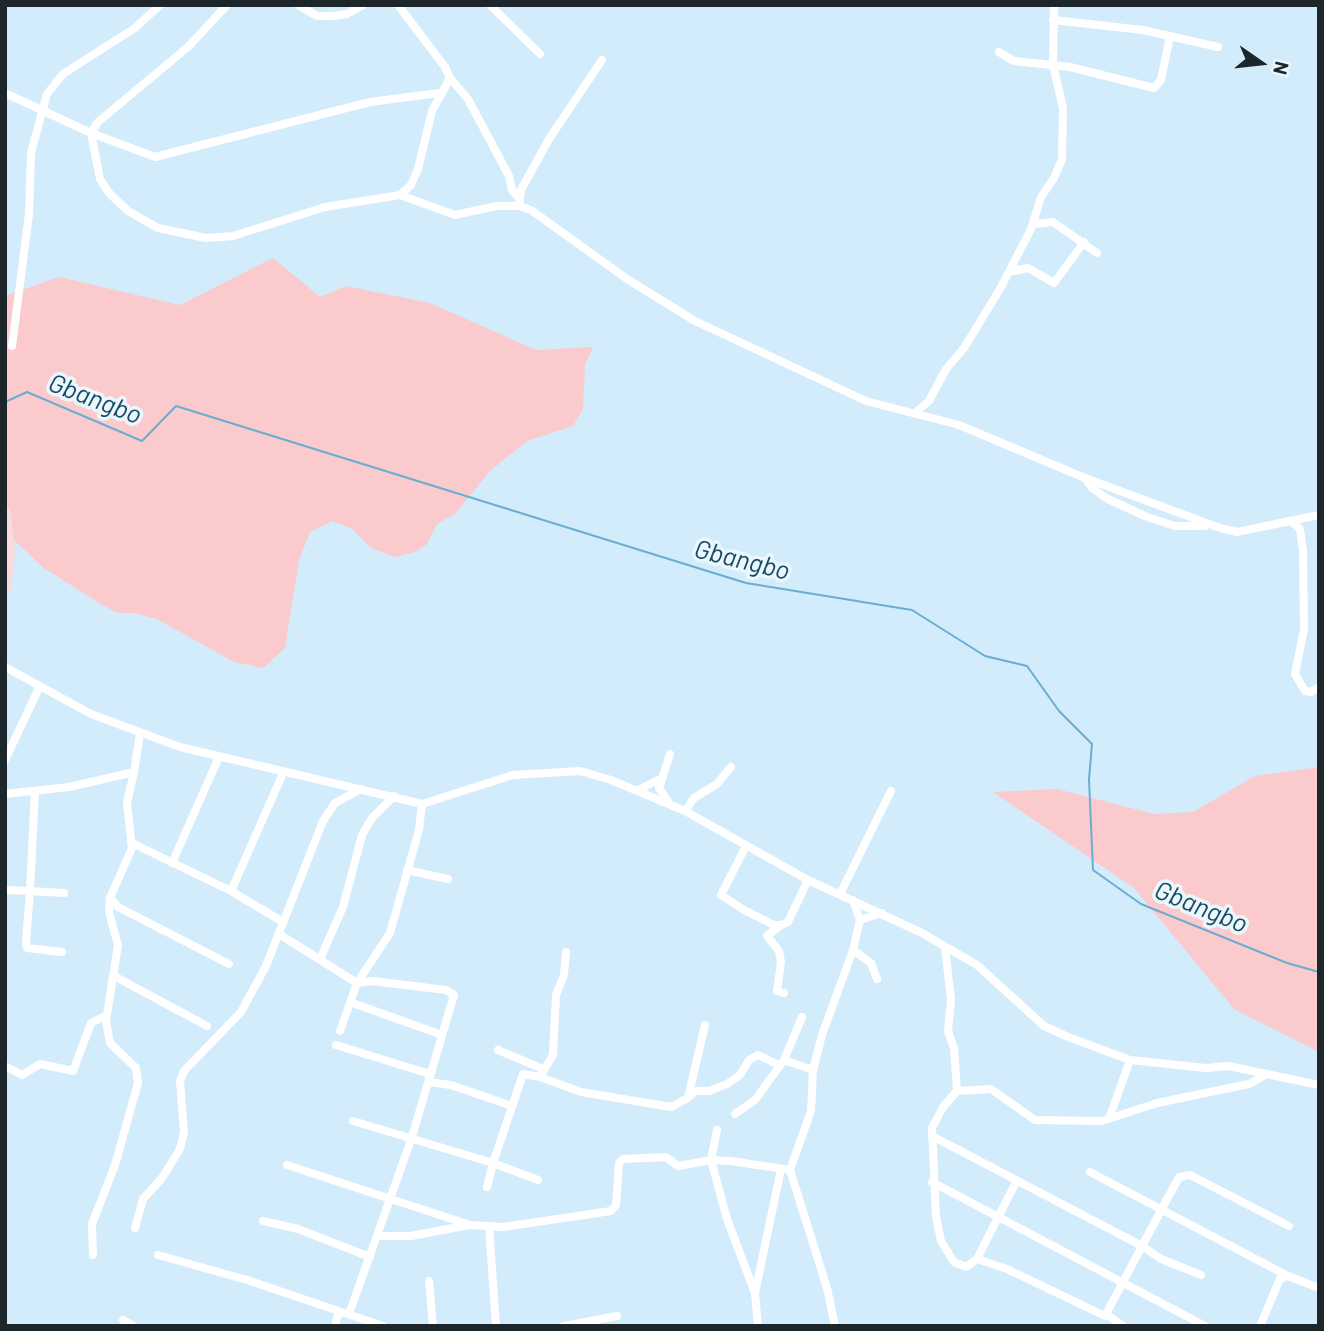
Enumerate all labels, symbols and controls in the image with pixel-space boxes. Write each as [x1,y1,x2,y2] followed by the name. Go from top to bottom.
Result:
[1226,28,1296,98] north arrow
[1269,59,1295,77] text: N
[44,367,146,431] water label: Gbangbo
[691,533,793,587] water label: Gbangbo
[1150,874,1252,940] water label: Gbangbo

